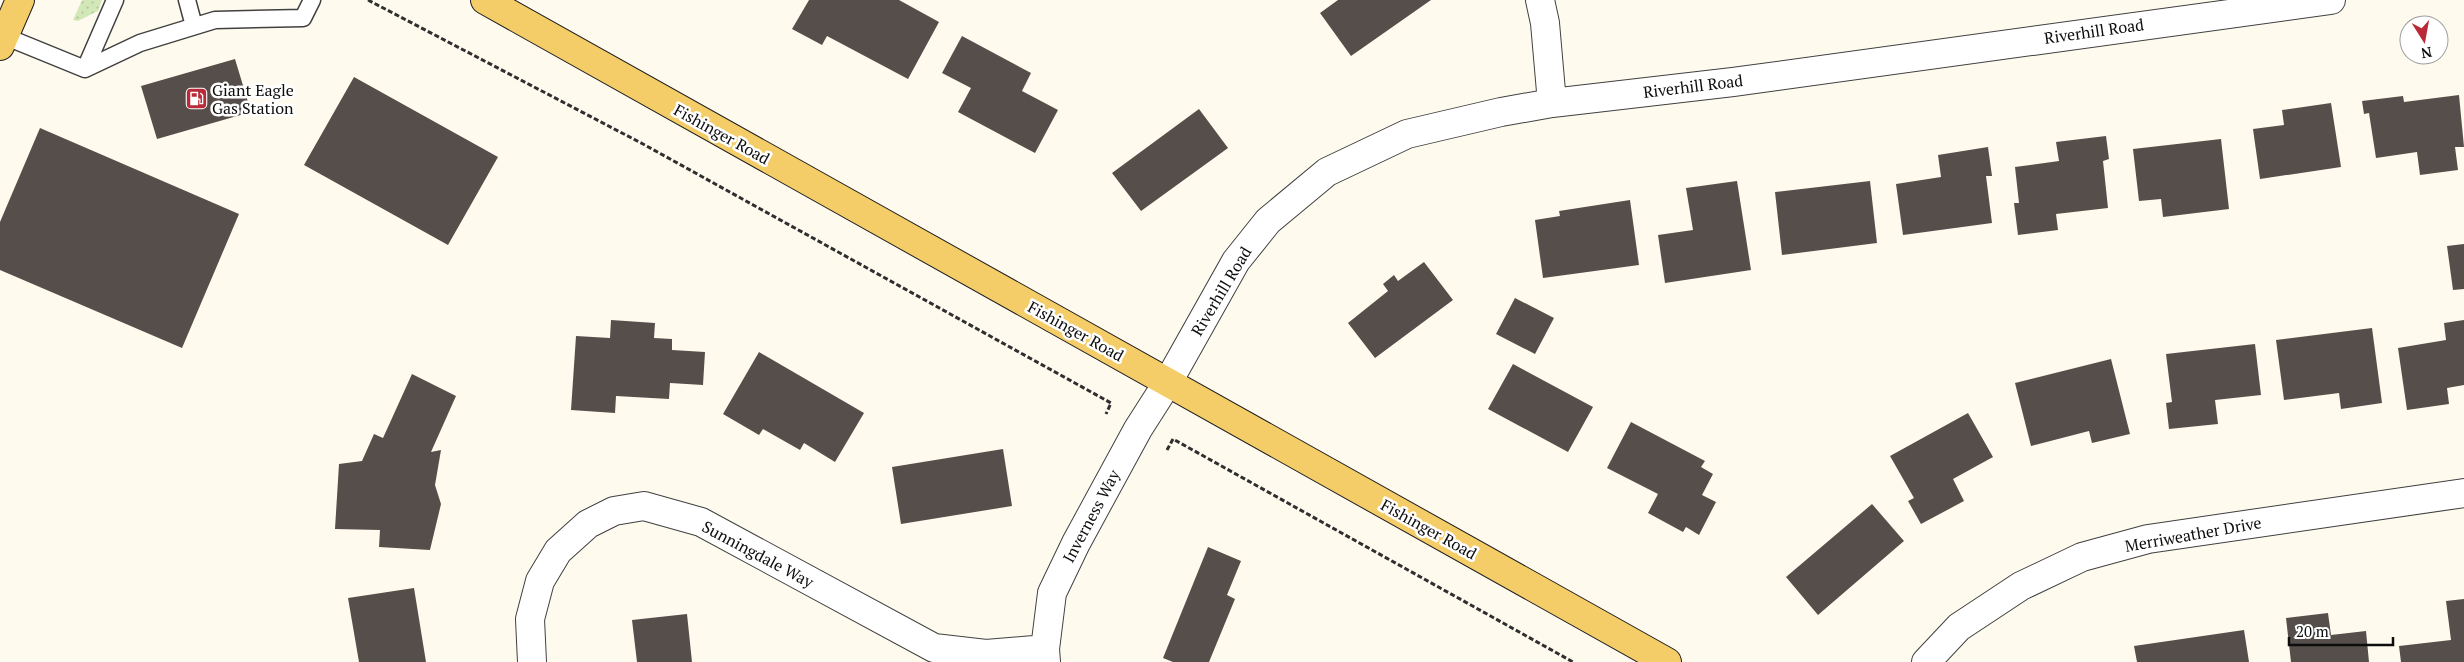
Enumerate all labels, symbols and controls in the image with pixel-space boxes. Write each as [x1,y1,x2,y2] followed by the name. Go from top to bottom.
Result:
[2043,13,2145,49] street label: Riverhill Road
[2399,15,2449,65] north arrow
[2419,43,2434,64] text: N
[1642,69,1744,103] street label: Riverhill Road
[212,79,294,119] place label: Giant Eagle Gas Station
[184,87,208,111] fuel station icon: Giant Eagle Gas Station
[670,99,774,169] street label: Fishinger Road
[1186,242,1256,340] street label: Riverhill Road
[1024,296,1128,366] street label: Fishinger Road
[1057,465,1125,566] street label: Inverness Way
[1377,494,1481,564] street label: Fishinger Road
[2123,511,2263,557] street label: Merriweather Drive
[698,515,818,593] street label: Sunningdale Way
[2289,614,2393,646] scale bar
[2296,621,2329,641] text: 20 m

